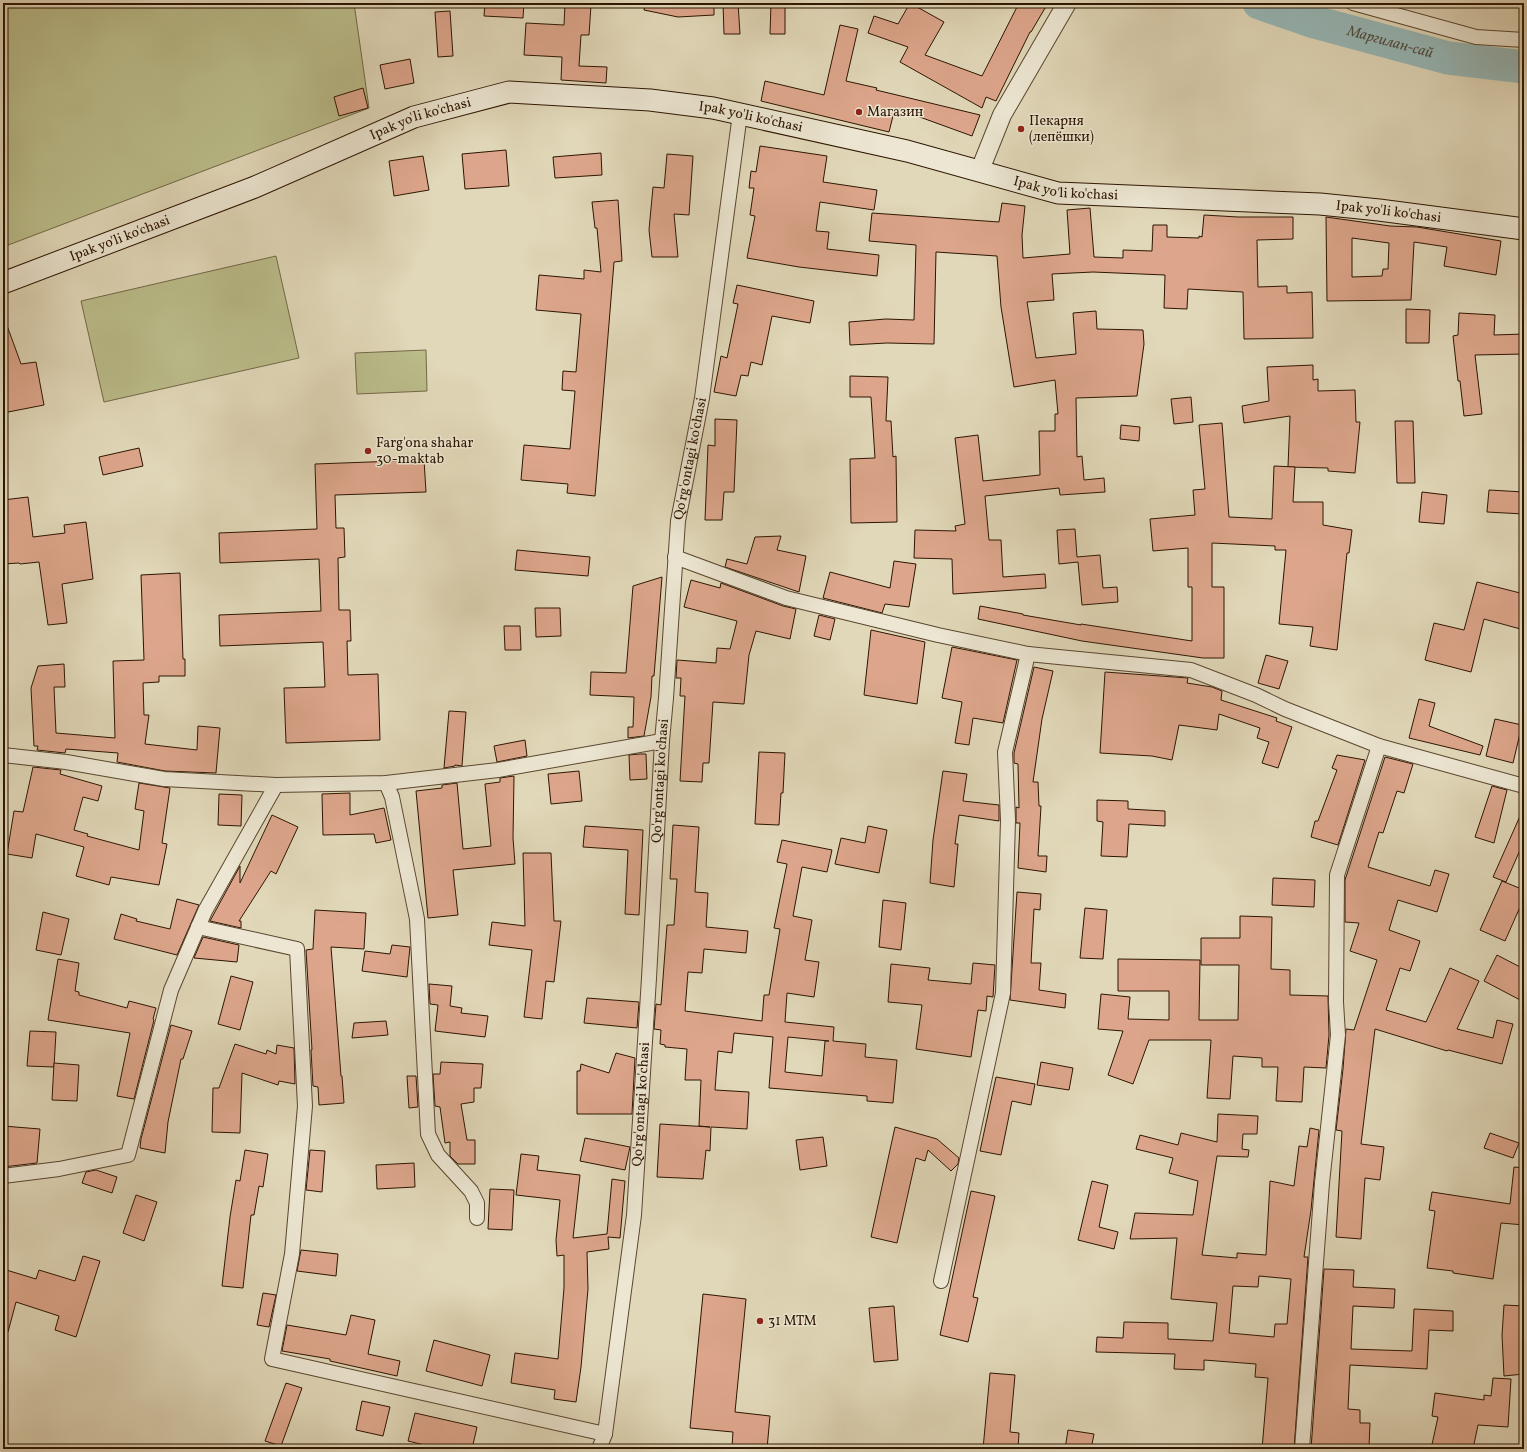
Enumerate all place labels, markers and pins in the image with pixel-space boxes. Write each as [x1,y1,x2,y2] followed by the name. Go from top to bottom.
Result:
[867,103,924,122] place label: Магазин
[854,107,864,117] marker: Магазин
[1029,112,1094,147] place label: Пекарня (лепёшки)
[1016,124,1026,134] marker: Пекарня (лепёшки)
[376,434,474,469] place label: Farg'ona shahar 30-maktab
[363,446,373,456] marker: Farg'ona shahar 30-maktab
[768,1312,817,1331] place label: 31 MTM
[755,1316,765,1326] marker: 31 MTM

